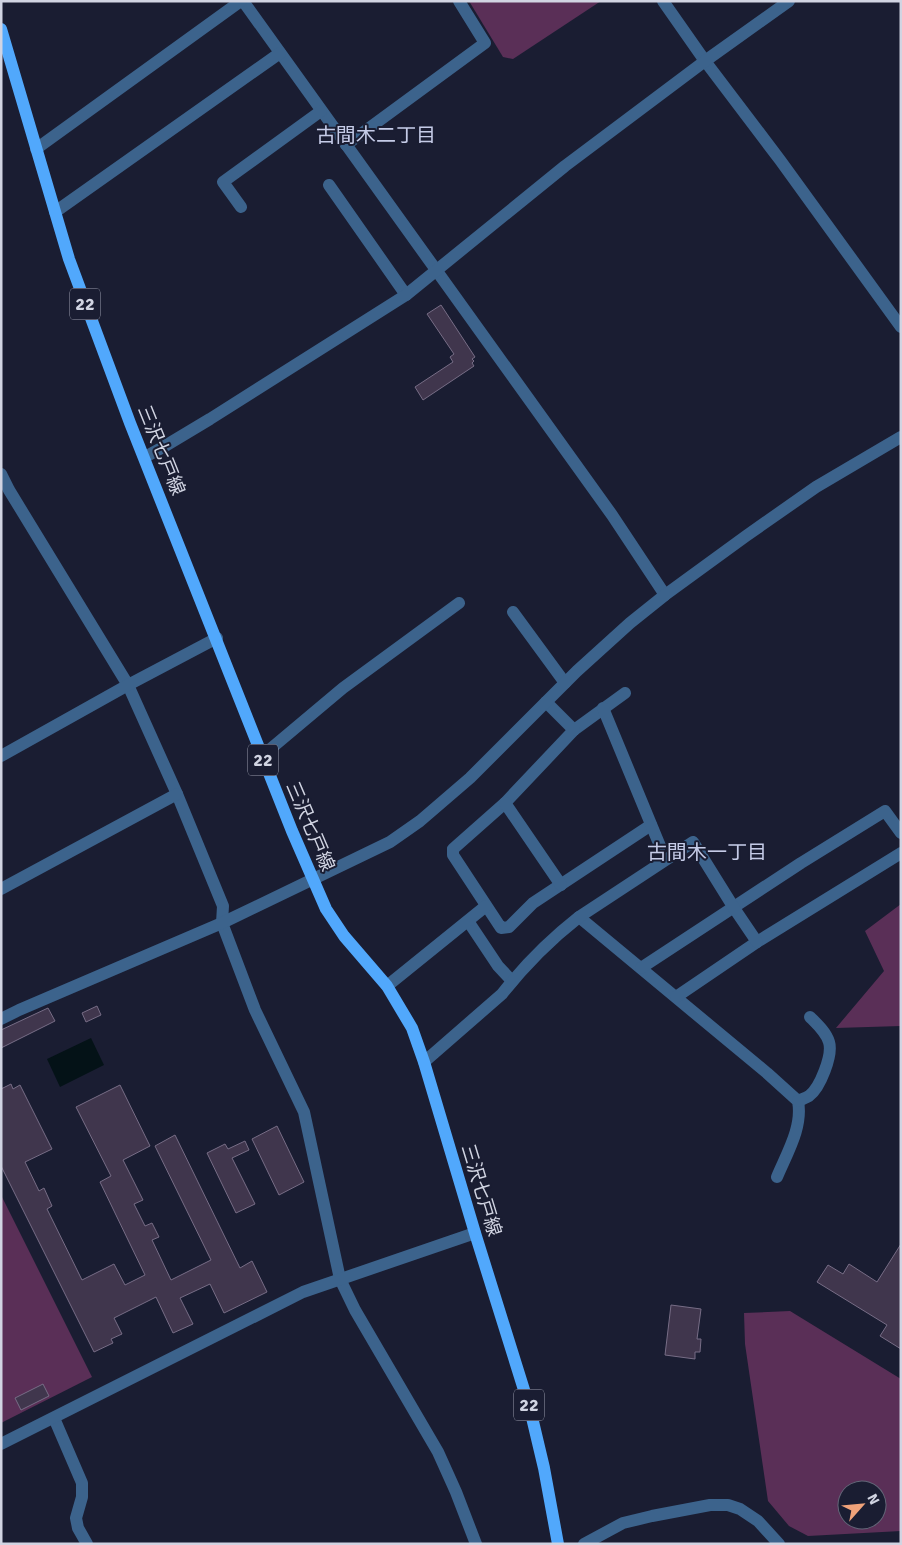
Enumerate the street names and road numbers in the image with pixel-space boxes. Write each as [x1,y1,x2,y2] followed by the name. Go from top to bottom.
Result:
[70,288,100,320] road number: 22
[132,402,190,499] street label: 三沢七戸線
[248,744,278,776] road number: 22
[280,778,340,875] street label: 三沢七戸線
[456,1141,506,1239] street label: 三沢七戸線
[514,1390,544,1420] road number: 22

